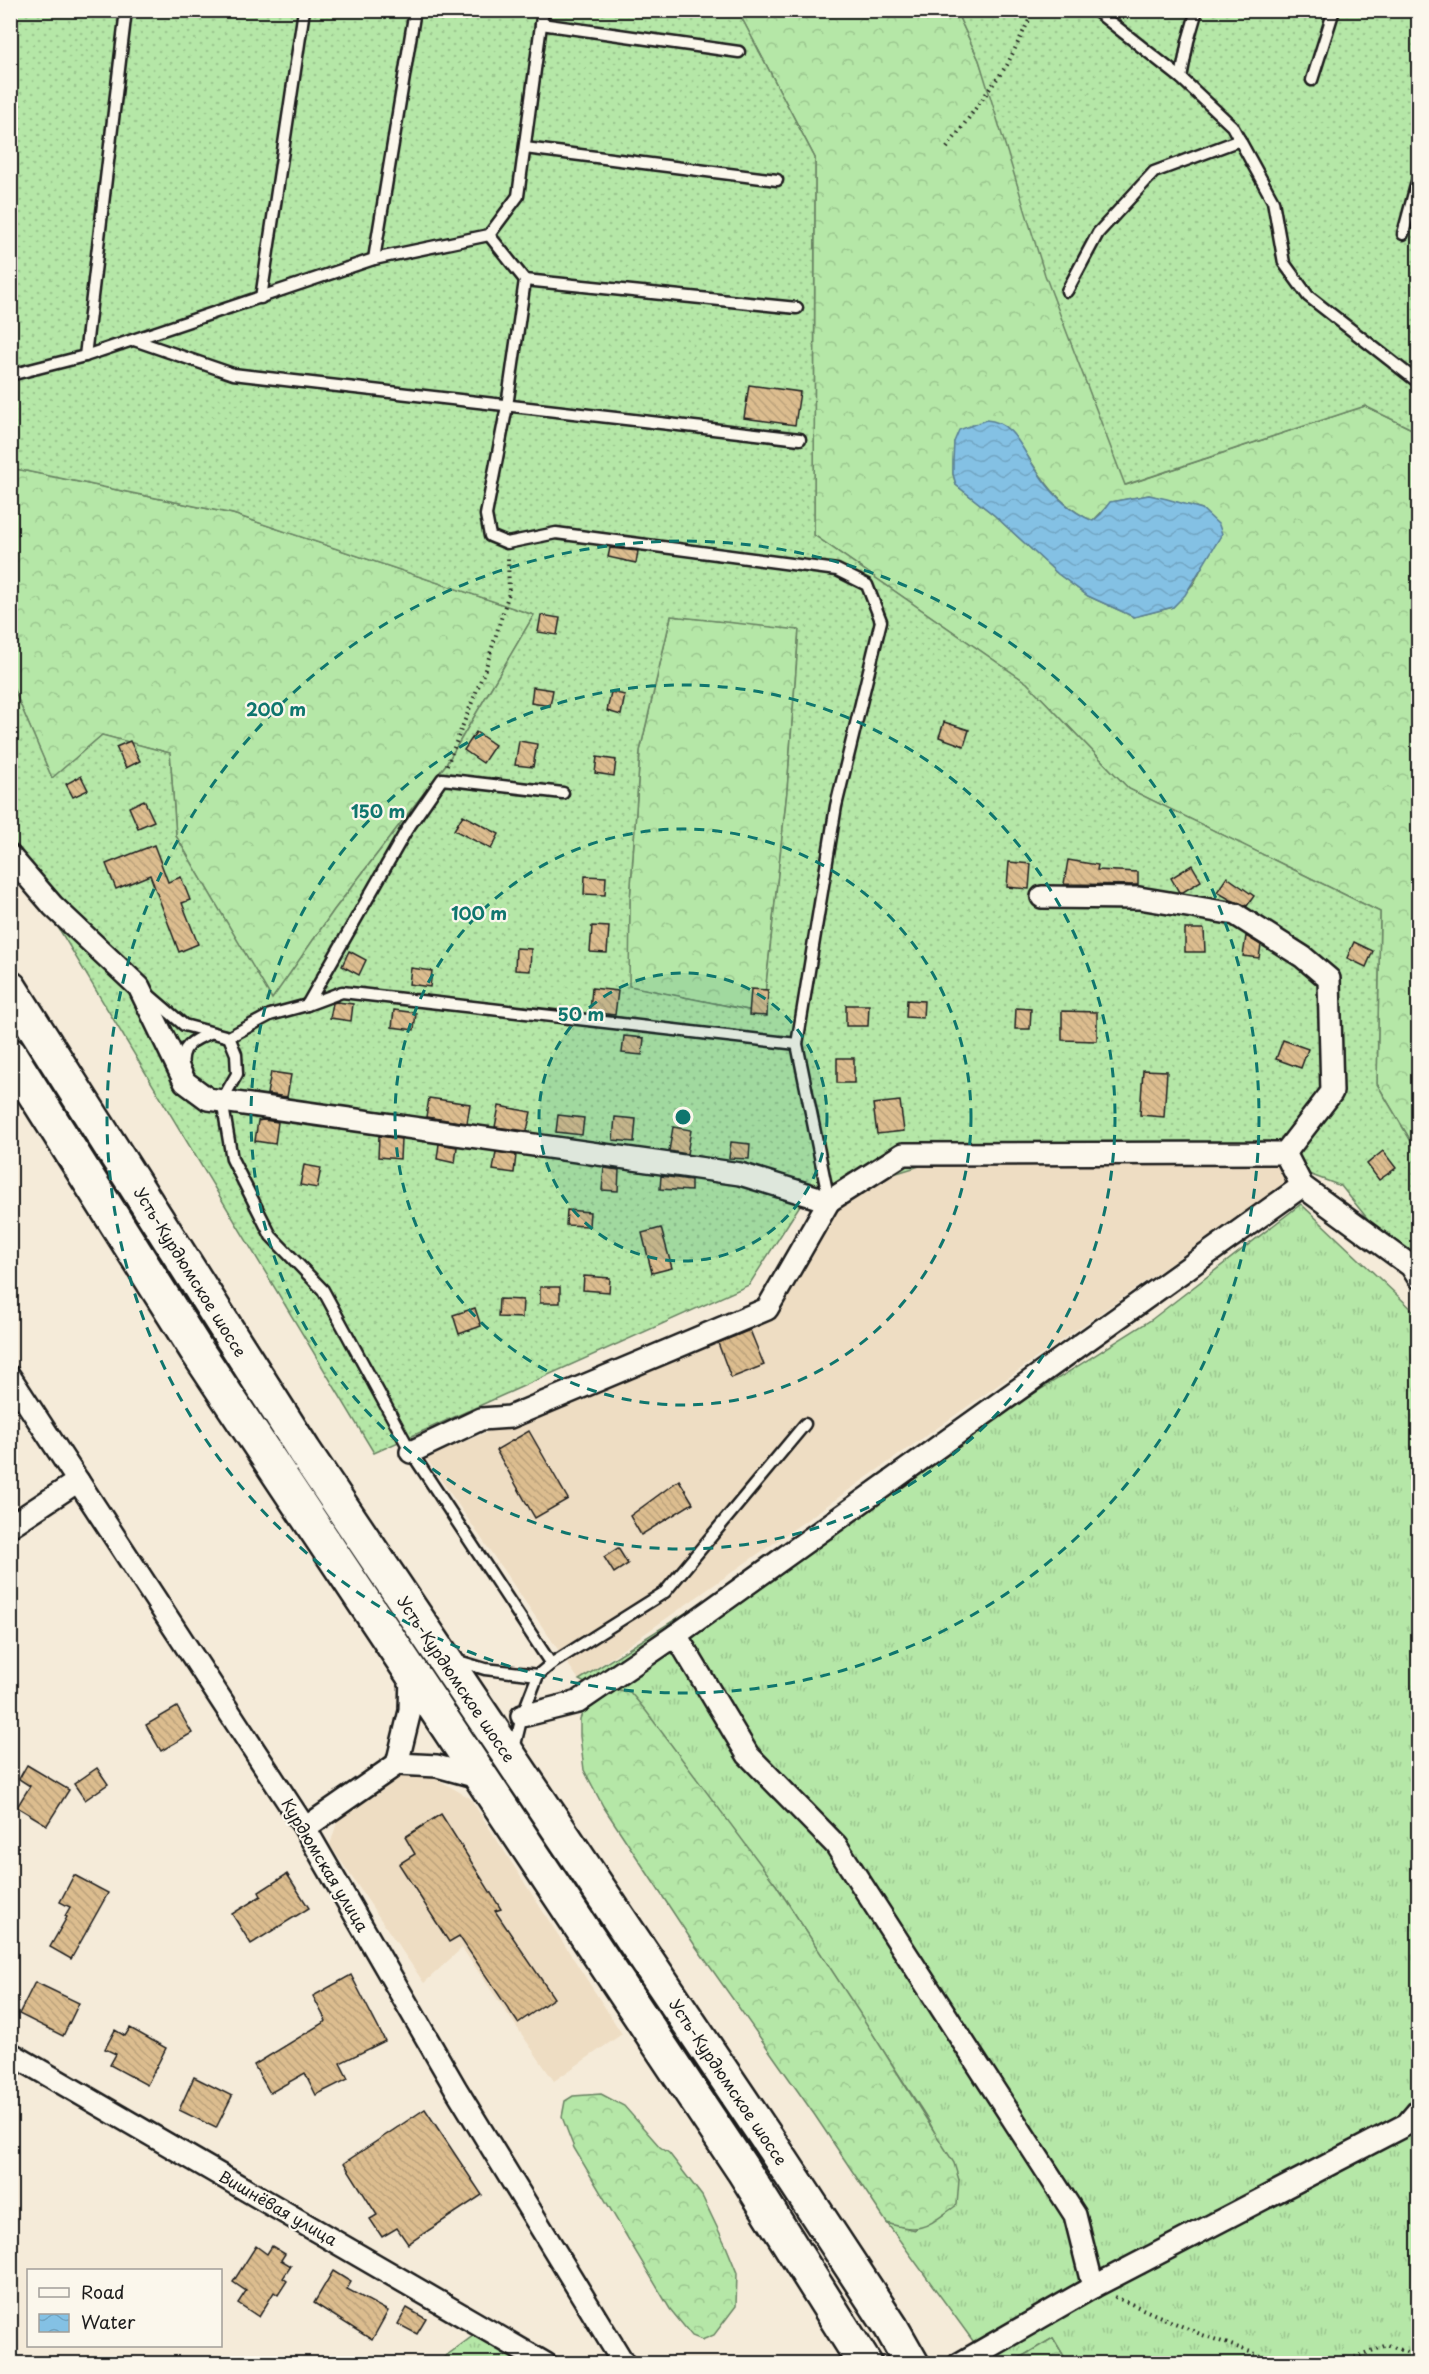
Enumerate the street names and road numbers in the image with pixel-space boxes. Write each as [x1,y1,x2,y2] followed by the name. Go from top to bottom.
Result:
[129,1182,253,1361] street label: Усть-Курдюмское шоссе
[392,1590,522,1767] street label: Усть-Курдюмское шоссе
[276,1793,375,1936] street label: Курдюмская улица
[664,1993,794,2170] street label: Усть-Курдюмское шоссе
[215,2163,342,2251] street label: Вишнёвая улица

